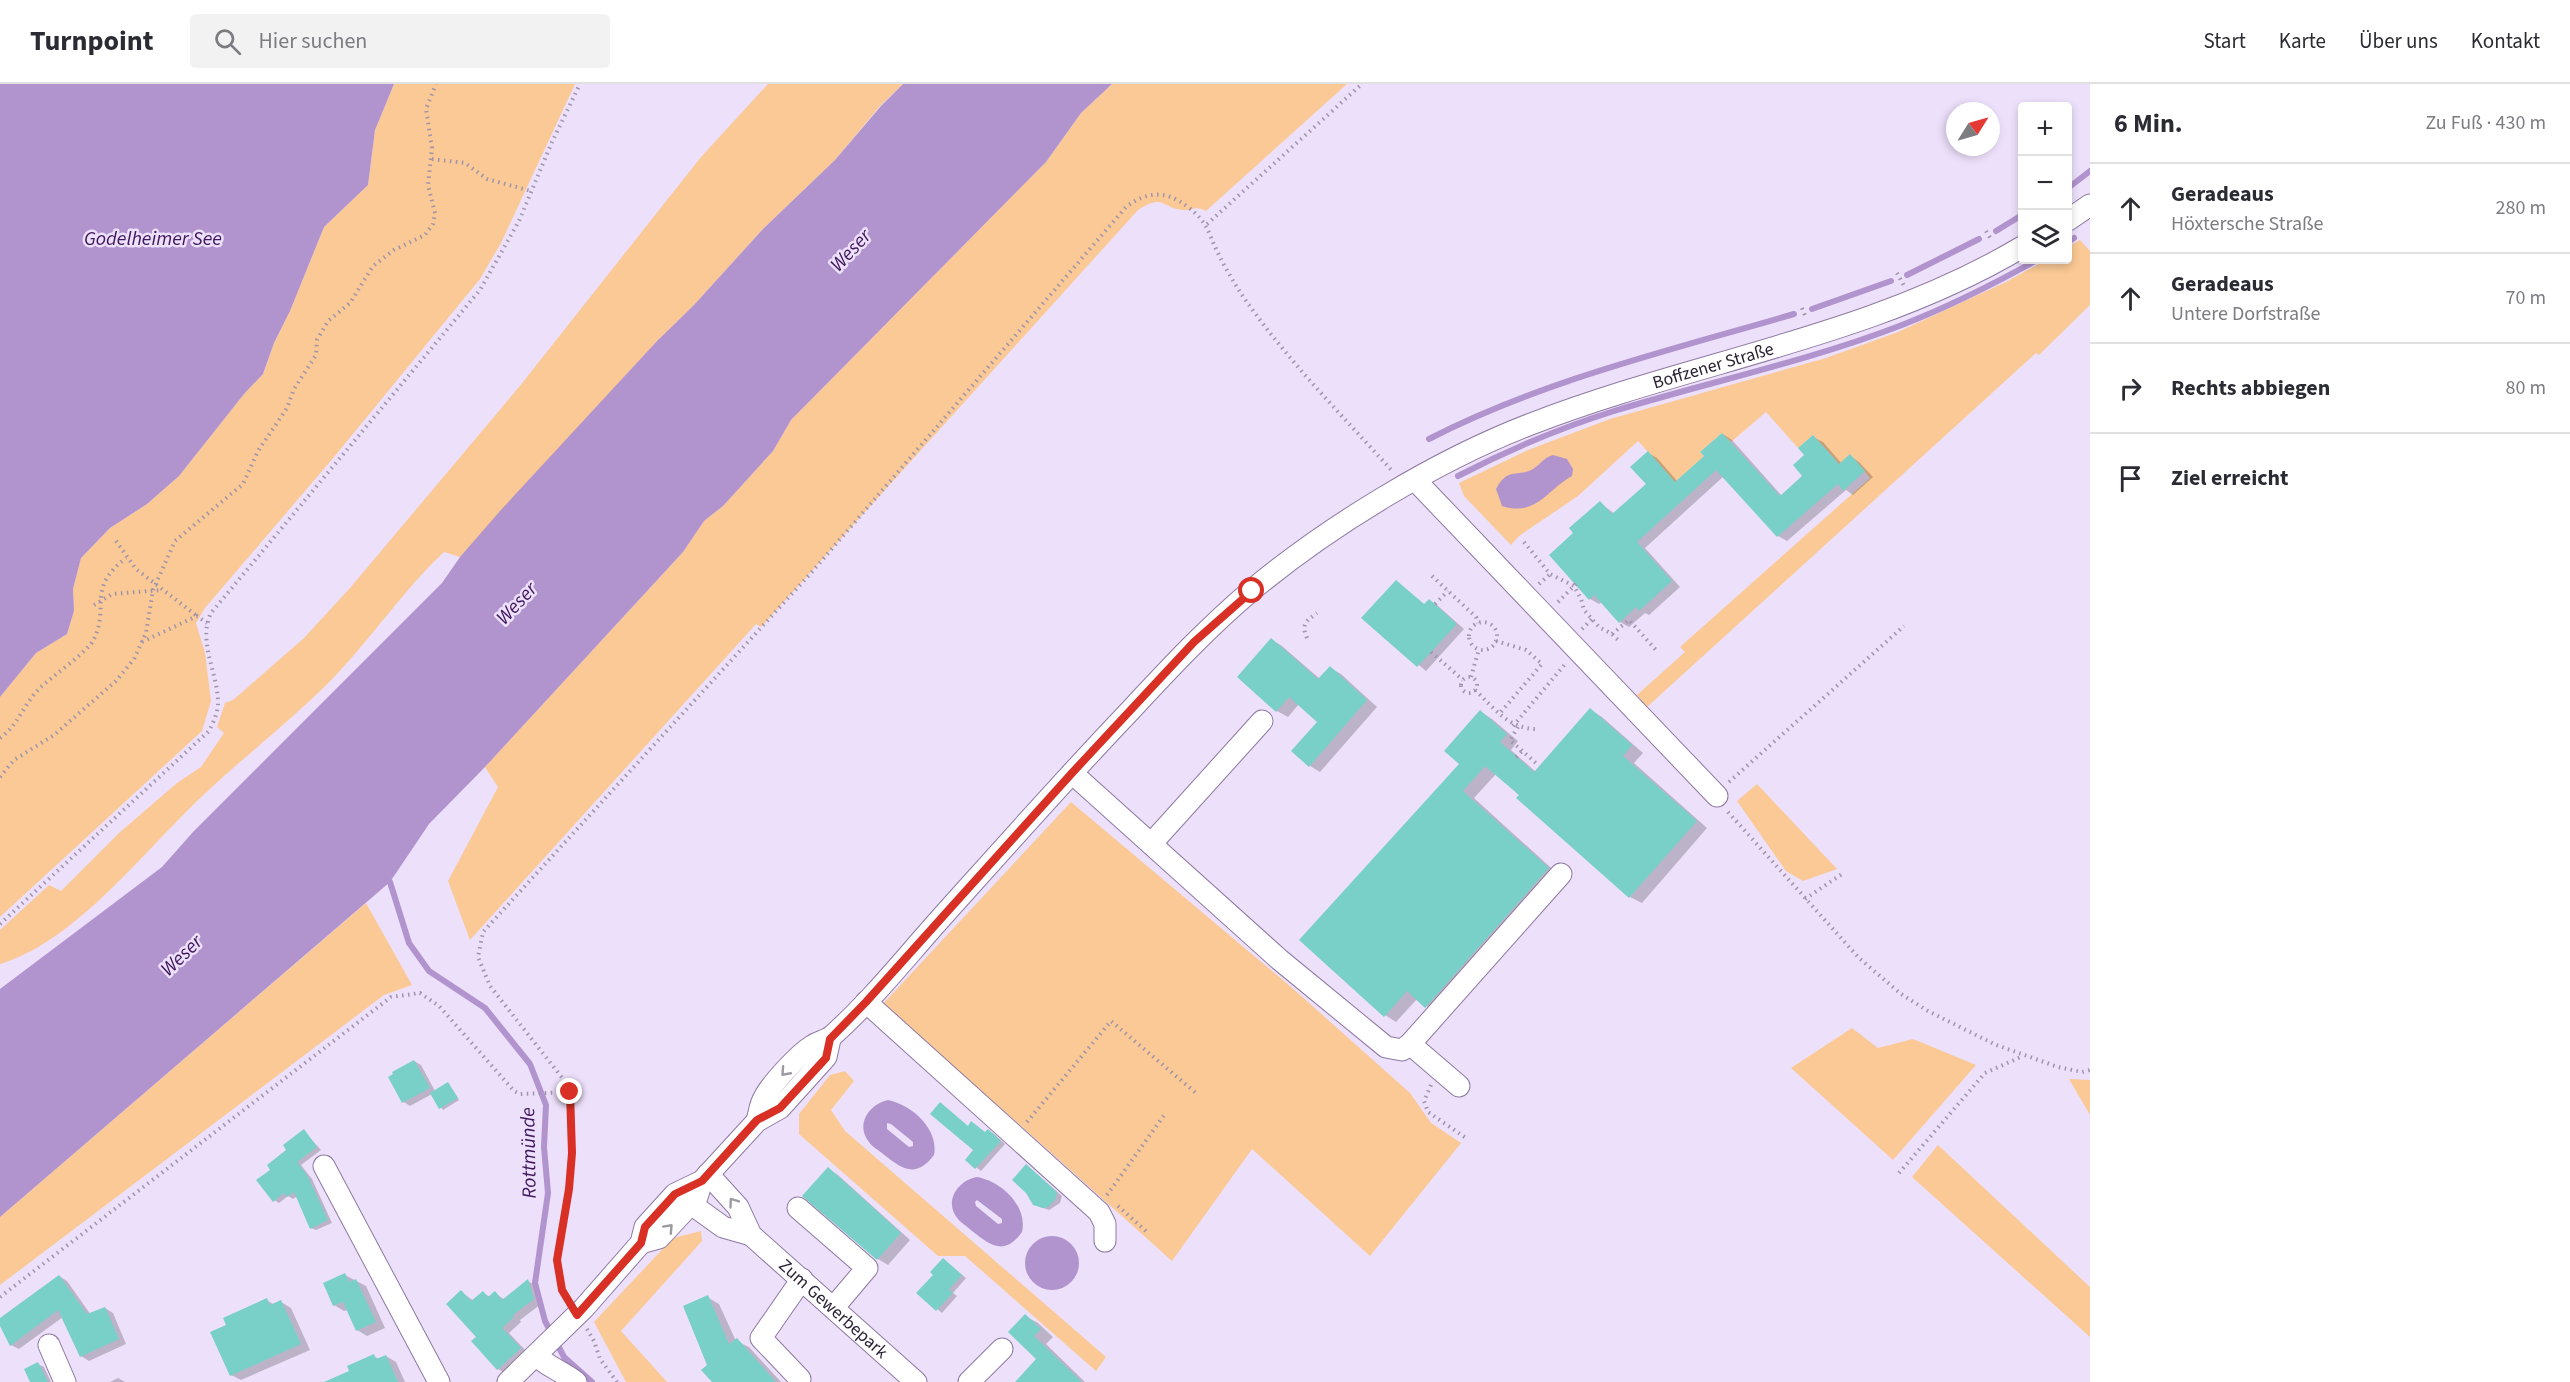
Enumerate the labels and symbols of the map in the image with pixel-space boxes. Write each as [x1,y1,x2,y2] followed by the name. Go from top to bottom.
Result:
[1946,102,2000,156] north arrow
[824,222,878,278] water label: Weser
[84,225,222,253] water label: Godelheimer See
[1650,336,1777,395] street label: Boffzener Straße
[490,575,544,631] water label: Weser
[1238,577,1264,603] route start
[154,928,210,983] water label: Weser
[781,1066,792,1076] one-way arrow
[556,1078,582,1104] route end
[514,1107,544,1199] water label: Rottmünde
[729,1197,740,1208] one-way arrow
[661,1224,672,1235] one-way arrow
[773,1253,893,1364] street label: Zum Gewerbepark

